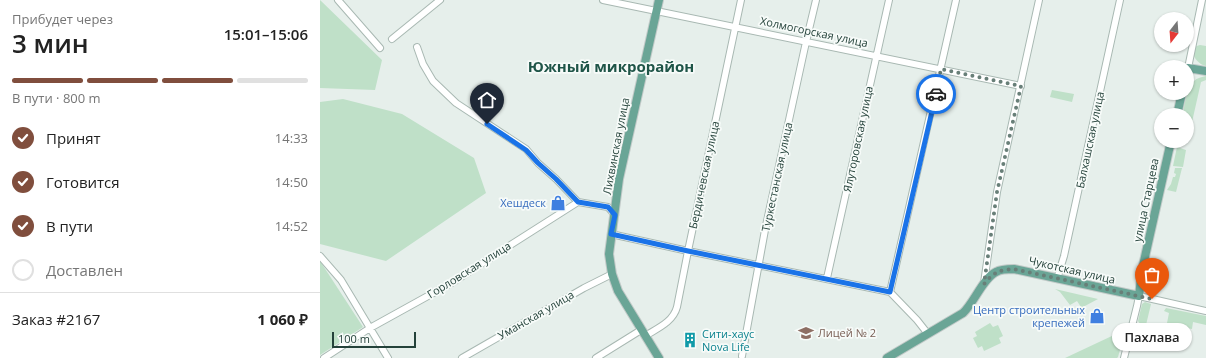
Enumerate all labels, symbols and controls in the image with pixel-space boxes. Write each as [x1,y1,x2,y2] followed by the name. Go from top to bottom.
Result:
[12,10,113,28] text: Прибудет через
[1154,12,1194,52] north arrow
[1154,12,1194,148] map controls
[759,13,869,50] street label: Холмогорская улица
[224,24,308,44] text: 15:01–15:06
[12,25,89,61] text: 3 мин
[528,56,694,76] district label: Южный микрорайон
[1154,60,1194,100] button: +
[916,74,956,114] courier
[470,83,504,124] pin
[925,83,947,105] icon: car
[839,85,876,193] street label: Ялуторовская улица
[12,89,101,107] text: В пути · 800 m
[476,89,498,111] icon: home
[1072,90,1107,190] street label: Балхашская улица
[599,96,632,196] street label: Лихвинская улица
[1154,108,1194,148] button: −
[685,120,722,230] street label: Бердичевская улица
[758,121,795,233] street label: Туркестанская улица
[12,127,34,149] icon: check
[46,128,101,148] text: Принят
[275,129,308,147] text: 14:33
[1129,157,1162,243] street label: улица Старцева
[12,171,34,193] icon: check
[46,172,120,192] text: Готовится
[275,173,308,191] text: 14:50
[549,194,567,212] shop icon: Хешдеск
[500,195,546,210] place label: Хешдеск
[12,215,34,237] icon: check
[46,216,93,236] text: В пути
[275,217,308,235] text: 14:52
[424,238,513,301] street label: Горловская улица
[1027,252,1117,287] street label: Чукотская улица
[1135,258,1169,299] pin
[46,260,123,280] text: Доставлен
[1141,264,1163,286] icon: bag
[495,287,577,342] street label: Уманская улица
[973,302,1085,330] place label: Центр строительных крепежей
[1088,307,1106,325] shop icon: Центр строительных крепежей
[12,309,100,329] text: Заказ #2167
[257,309,308,329] text: 1 060 ₽
[1112,323,1192,351] callout: Пахлава
[797,324,815,342] school or university icon: Лицей № 2
[818,325,876,340] place label: Лицей № 2
[702,326,754,354] place label: Сити-хаус Nova Life
[1124,328,1180,346] text: Пахлава
[332,330,416,349] scale bar
[338,331,370,346] text: 100 m
[681,331,699,349] building icon: Сити-хаус Nova Life

